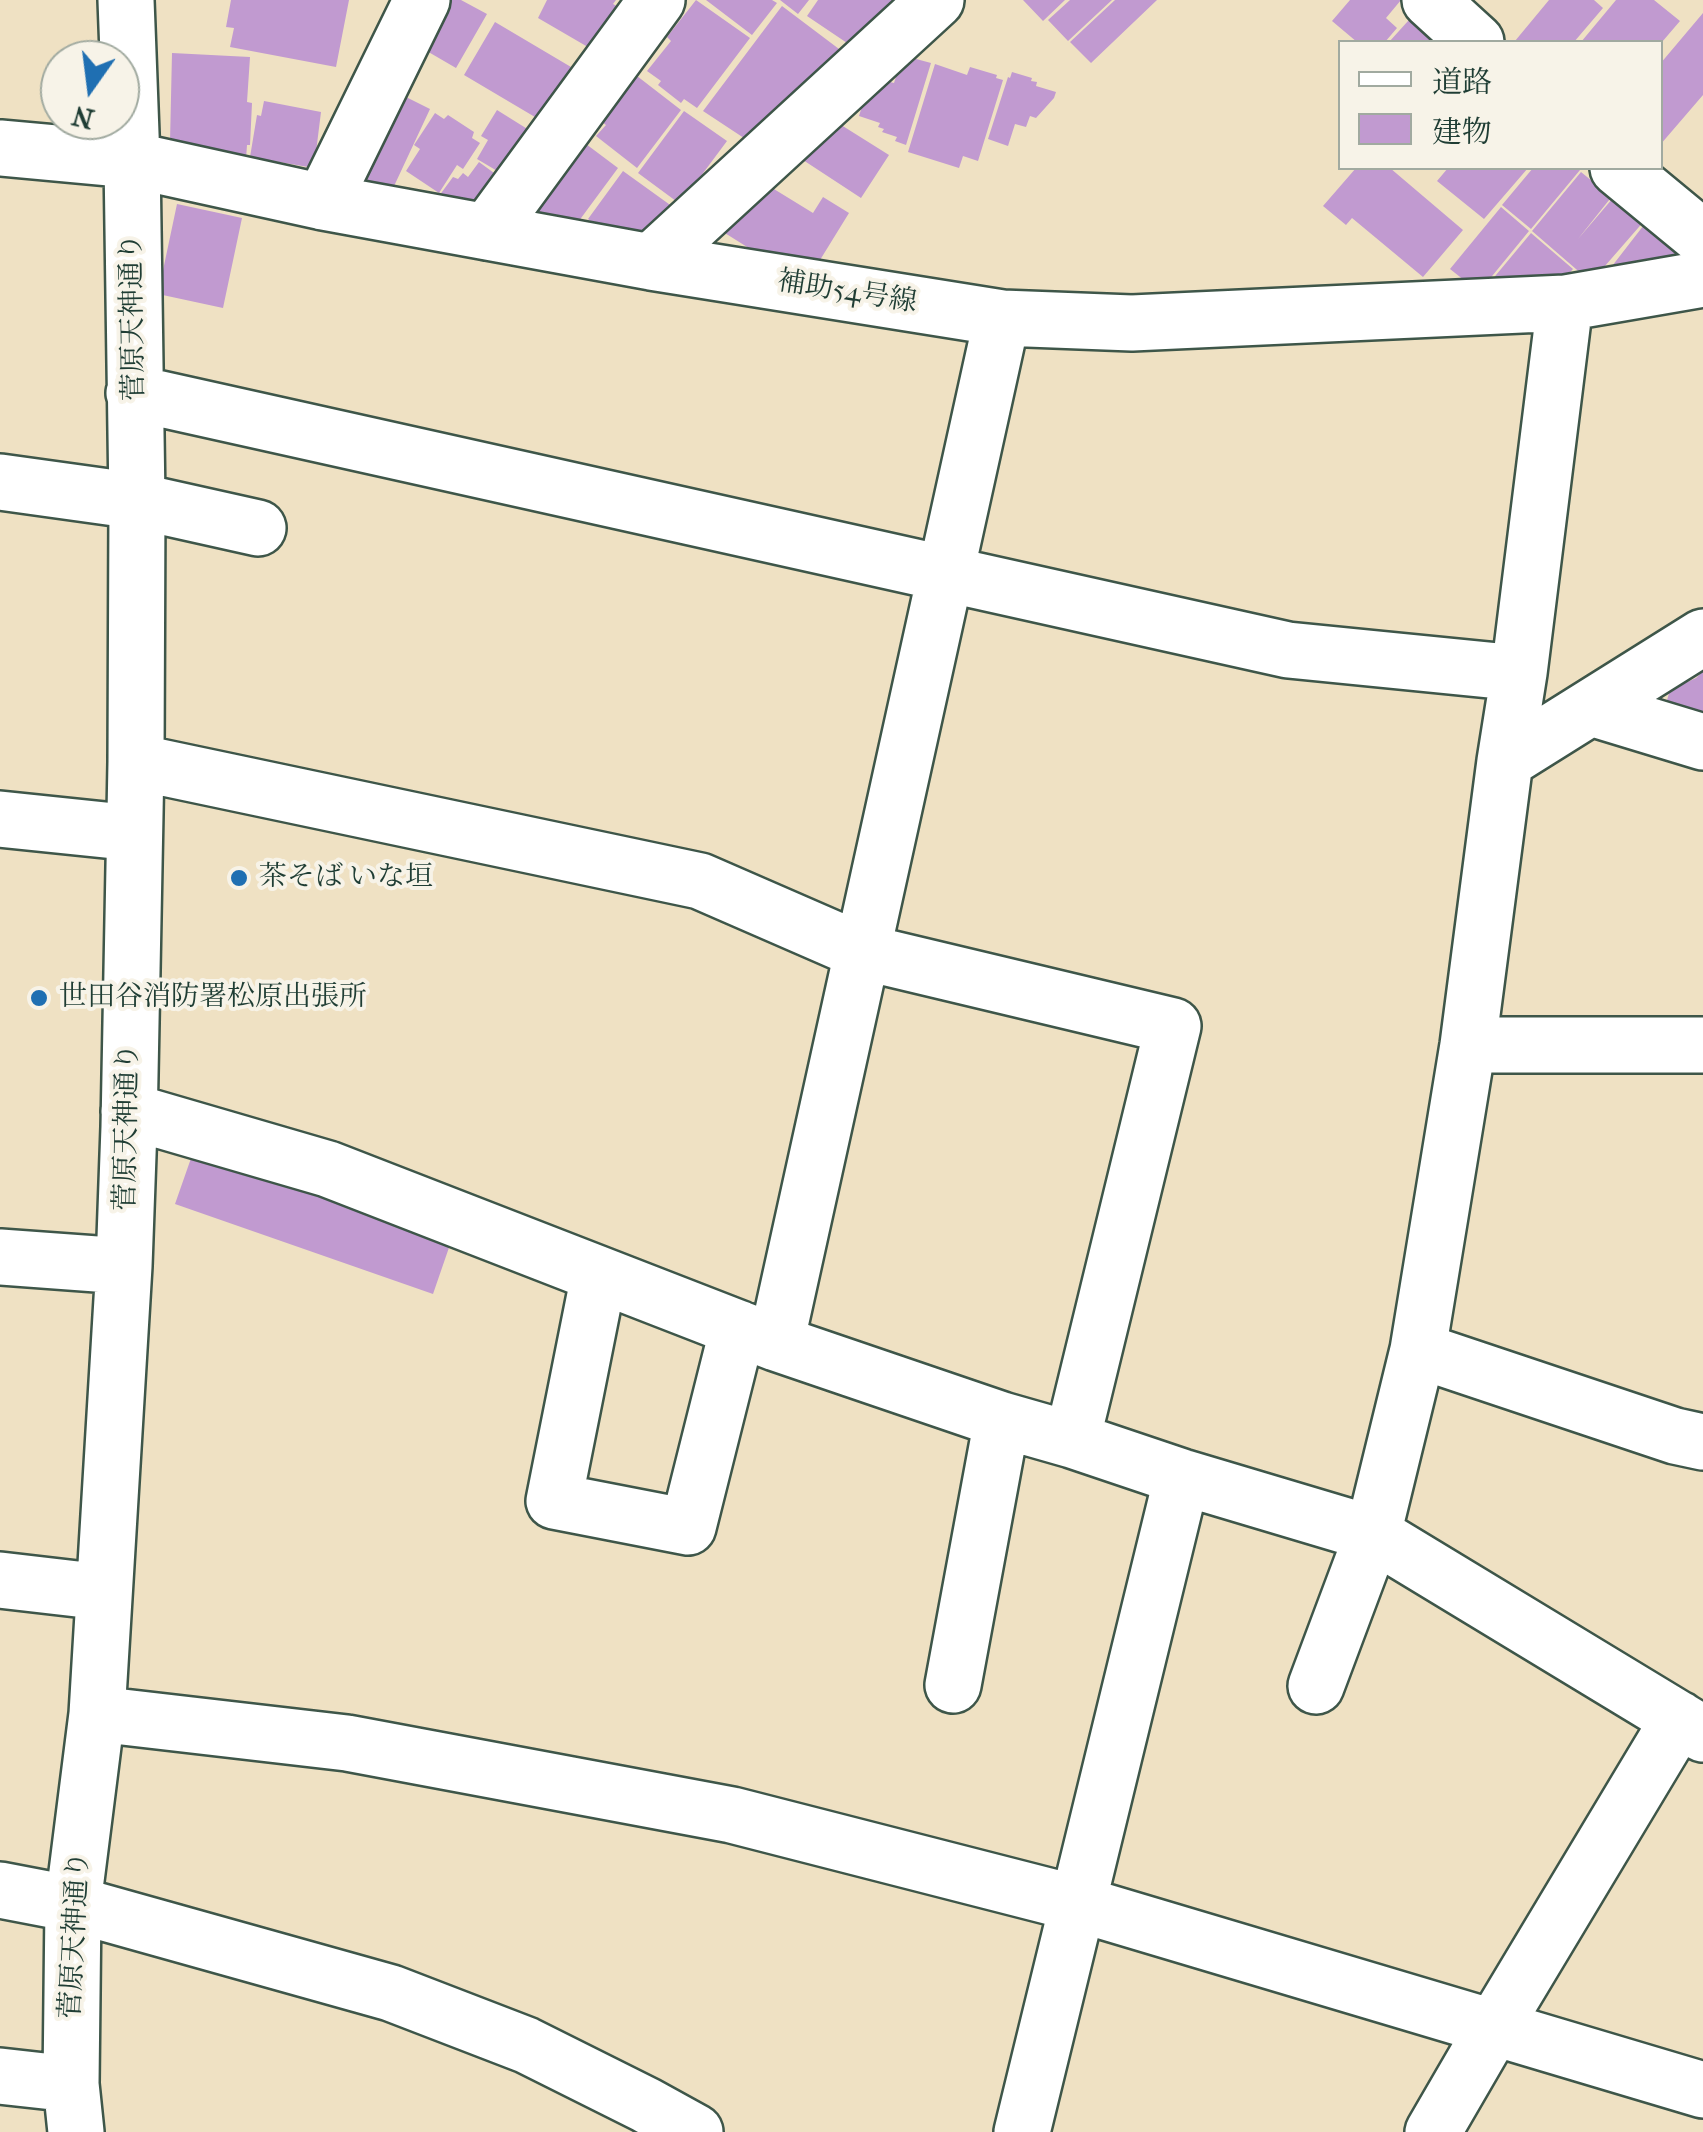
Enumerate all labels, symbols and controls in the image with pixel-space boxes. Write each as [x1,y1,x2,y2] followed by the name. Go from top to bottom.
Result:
[40,40,140,140] north arrow
[1338,40,1663,170] legend
[1432,65,1492,100] text: 道路
[69,99,97,136] text: N
[1432,115,1492,150] text: 建物
[116,233,152,401] street label: 菅原天神通り
[775,265,919,321] street label: 補助54号線
[259,861,433,895] place label: 茶そば いな垣
[228,867,250,889] marker: 茶そば いな垣
[59,981,367,1015] place label: 世田谷消防署松原出張所
[28,987,50,1009] marker: 世田谷消防署松原出張所
[110,1043,146,1211] street label: 菅原天神通り
[55,1850,97,2020] street label: 菅原天神通り

